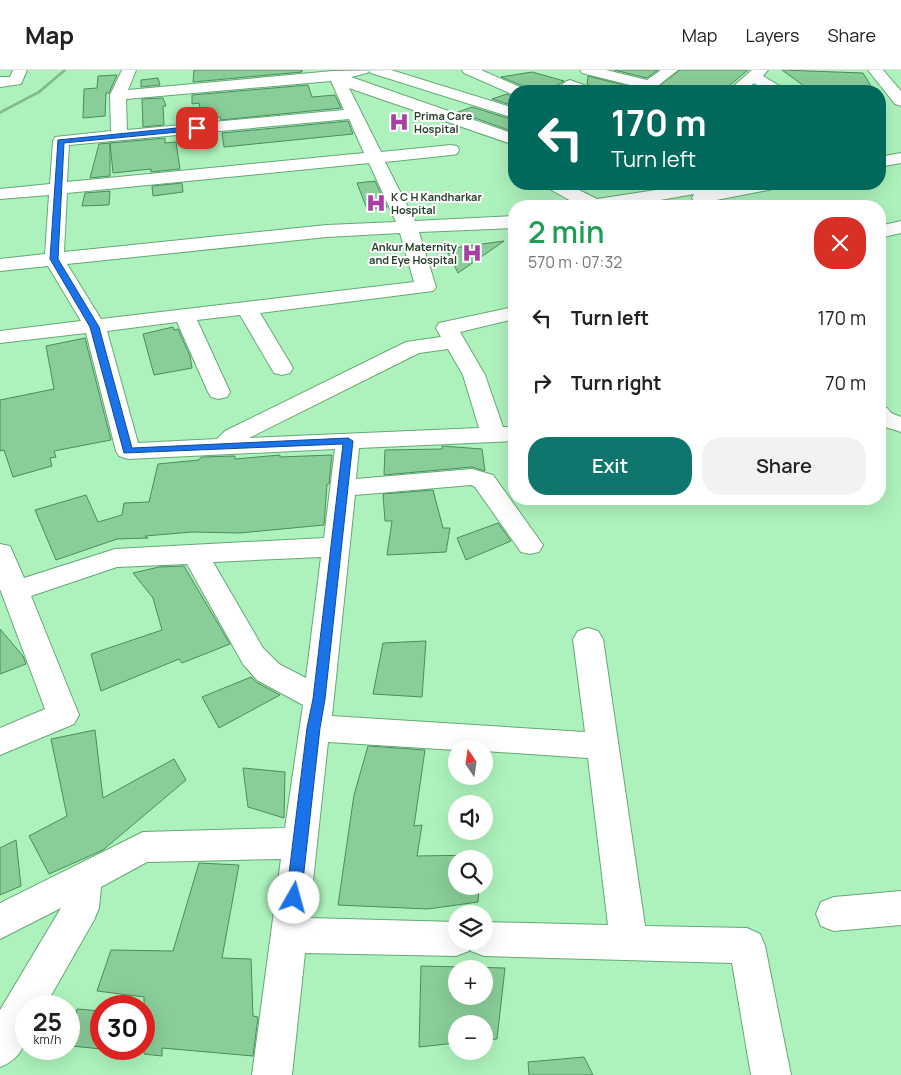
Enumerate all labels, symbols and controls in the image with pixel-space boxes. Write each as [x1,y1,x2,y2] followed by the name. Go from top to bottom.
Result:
[25,18,74,51] text: Map
[682,23,717,47] text: Map
[745,23,799,47] text: Layers
[827,23,876,47] text: Share
[611,99,707,147] text: 170 m
[528,105,593,170] icon: left
[176,107,218,149] pin
[414,108,473,136] place label: Prima Care Hospital
[388,111,410,133] hospital icon: Prima Care Hospital
[183,114,211,142] icon: arrive
[611,144,696,174] text: Turn left
[391,189,482,217] place label: K C H Kandharkar Hospital
[365,192,387,214] hospital icon: K C H Kandharkar Hospital
[528,211,604,252] text: 2 min
[814,217,866,269] button: close
[369,239,458,267] place label: Ankur Maternity and Eye Hospital
[461,242,483,264] hospital icon: Ankur Maternity and Eye Hospital
[528,251,622,273] text: 570 m · 07:32
[528,304,556,332] icon: left
[571,305,649,331] text: Turn left
[818,305,866,331] text: 170 m
[528,369,556,397] icon: right
[571,370,661,396] text: Turn right
[825,370,866,396] text: 70 m
[528,437,692,495] button: Exit
[702,437,866,495] button: Share
[448,740,492,785] north arrow
[448,740,493,1060] map controls
[448,795,493,840] button: sound
[448,850,493,895] button: search
[267,871,319,923] position arrow
[448,905,493,950] button: layers
[448,960,493,1005] button: +
[90,995,155,1060] speed limit sign: 30
[33,1004,62,1039] text: 25
[448,1015,493,1060] button: −
[34,1031,61,1048] text: km/h

